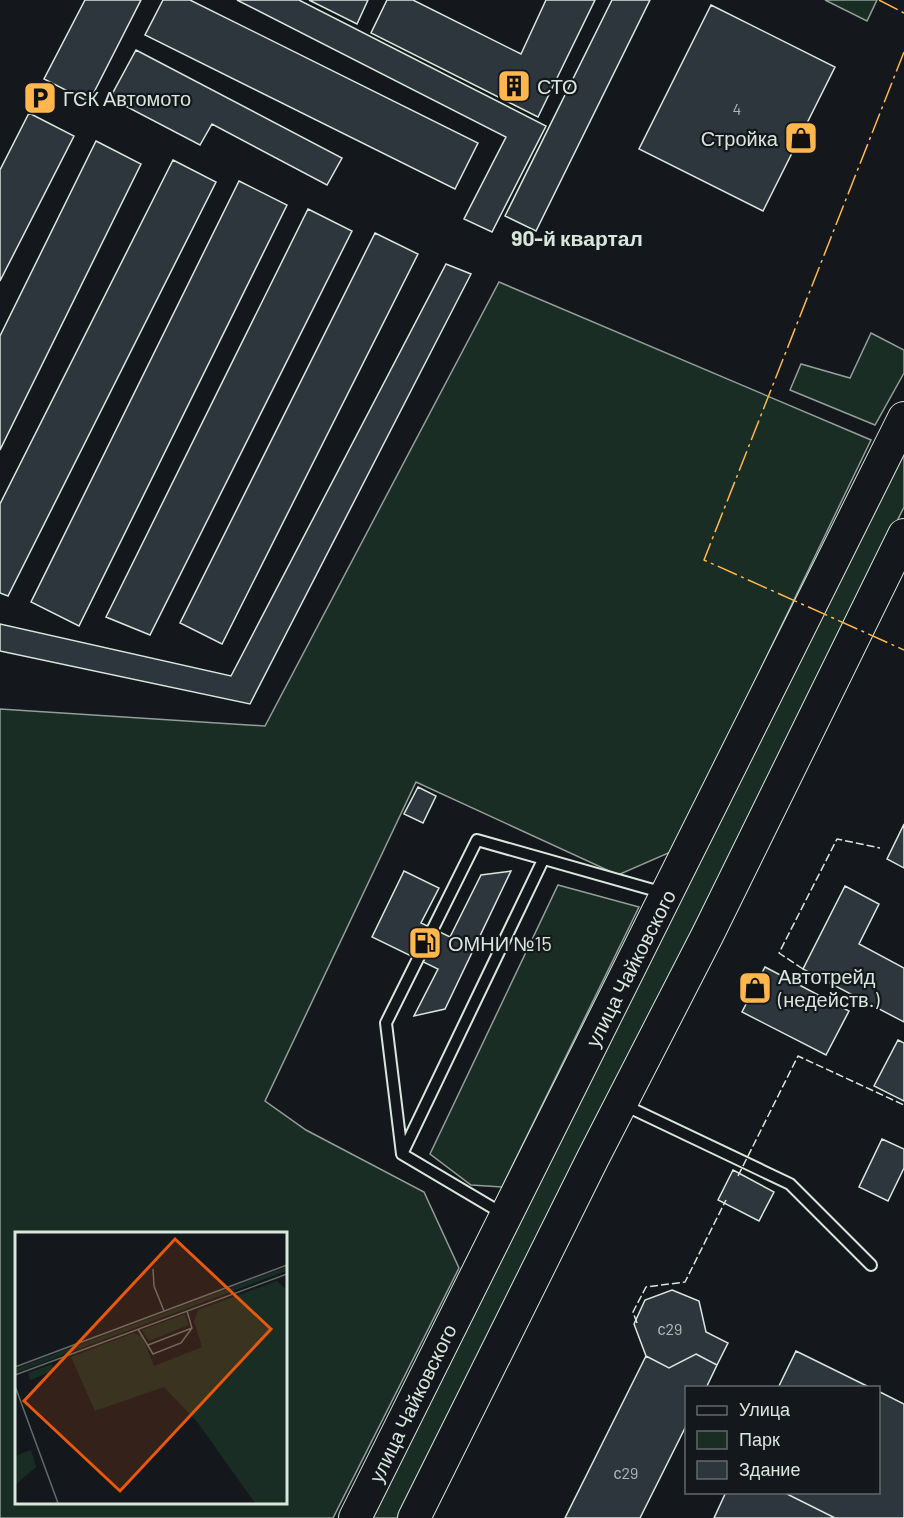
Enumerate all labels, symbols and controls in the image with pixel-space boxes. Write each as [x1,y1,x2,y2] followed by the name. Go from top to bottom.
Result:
[496,68,532,104] building icon: СТО
[537,74,578,98] place label: СТО
[22,80,58,116] parking icon: ГСК Автомото
[63,86,191,110] place label: ГСК Автомото
[733,99,741,118] house number: 4
[783,120,819,156] shop icon: Стройка
[701,126,779,150] place label: Стройка
[511,225,643,250] district label: 90-й квартал
[580,885,680,1051] street label: улица Чайковского
[407,925,443,961] fuel station icon: ОМНИ №15
[448,931,552,955] place label: ОМНИ №15
[777,964,880,1011] place label: Автотрейд (недейств.)
[737,970,773,1006] shop icon: Автотрейд (недейств.)
[15,1232,286,1503] inset map
[658,1319,682,1338] house number: с29
[363,1320,461,1486] street label: улица Чайковского
[685,1386,880,1494] legend
[739,1398,791,1420] text: Улица
[739,1428,780,1450] text: Парк
[739,1458,800,1480] text: Здание
[614,1463,638,1482] house number: с29

